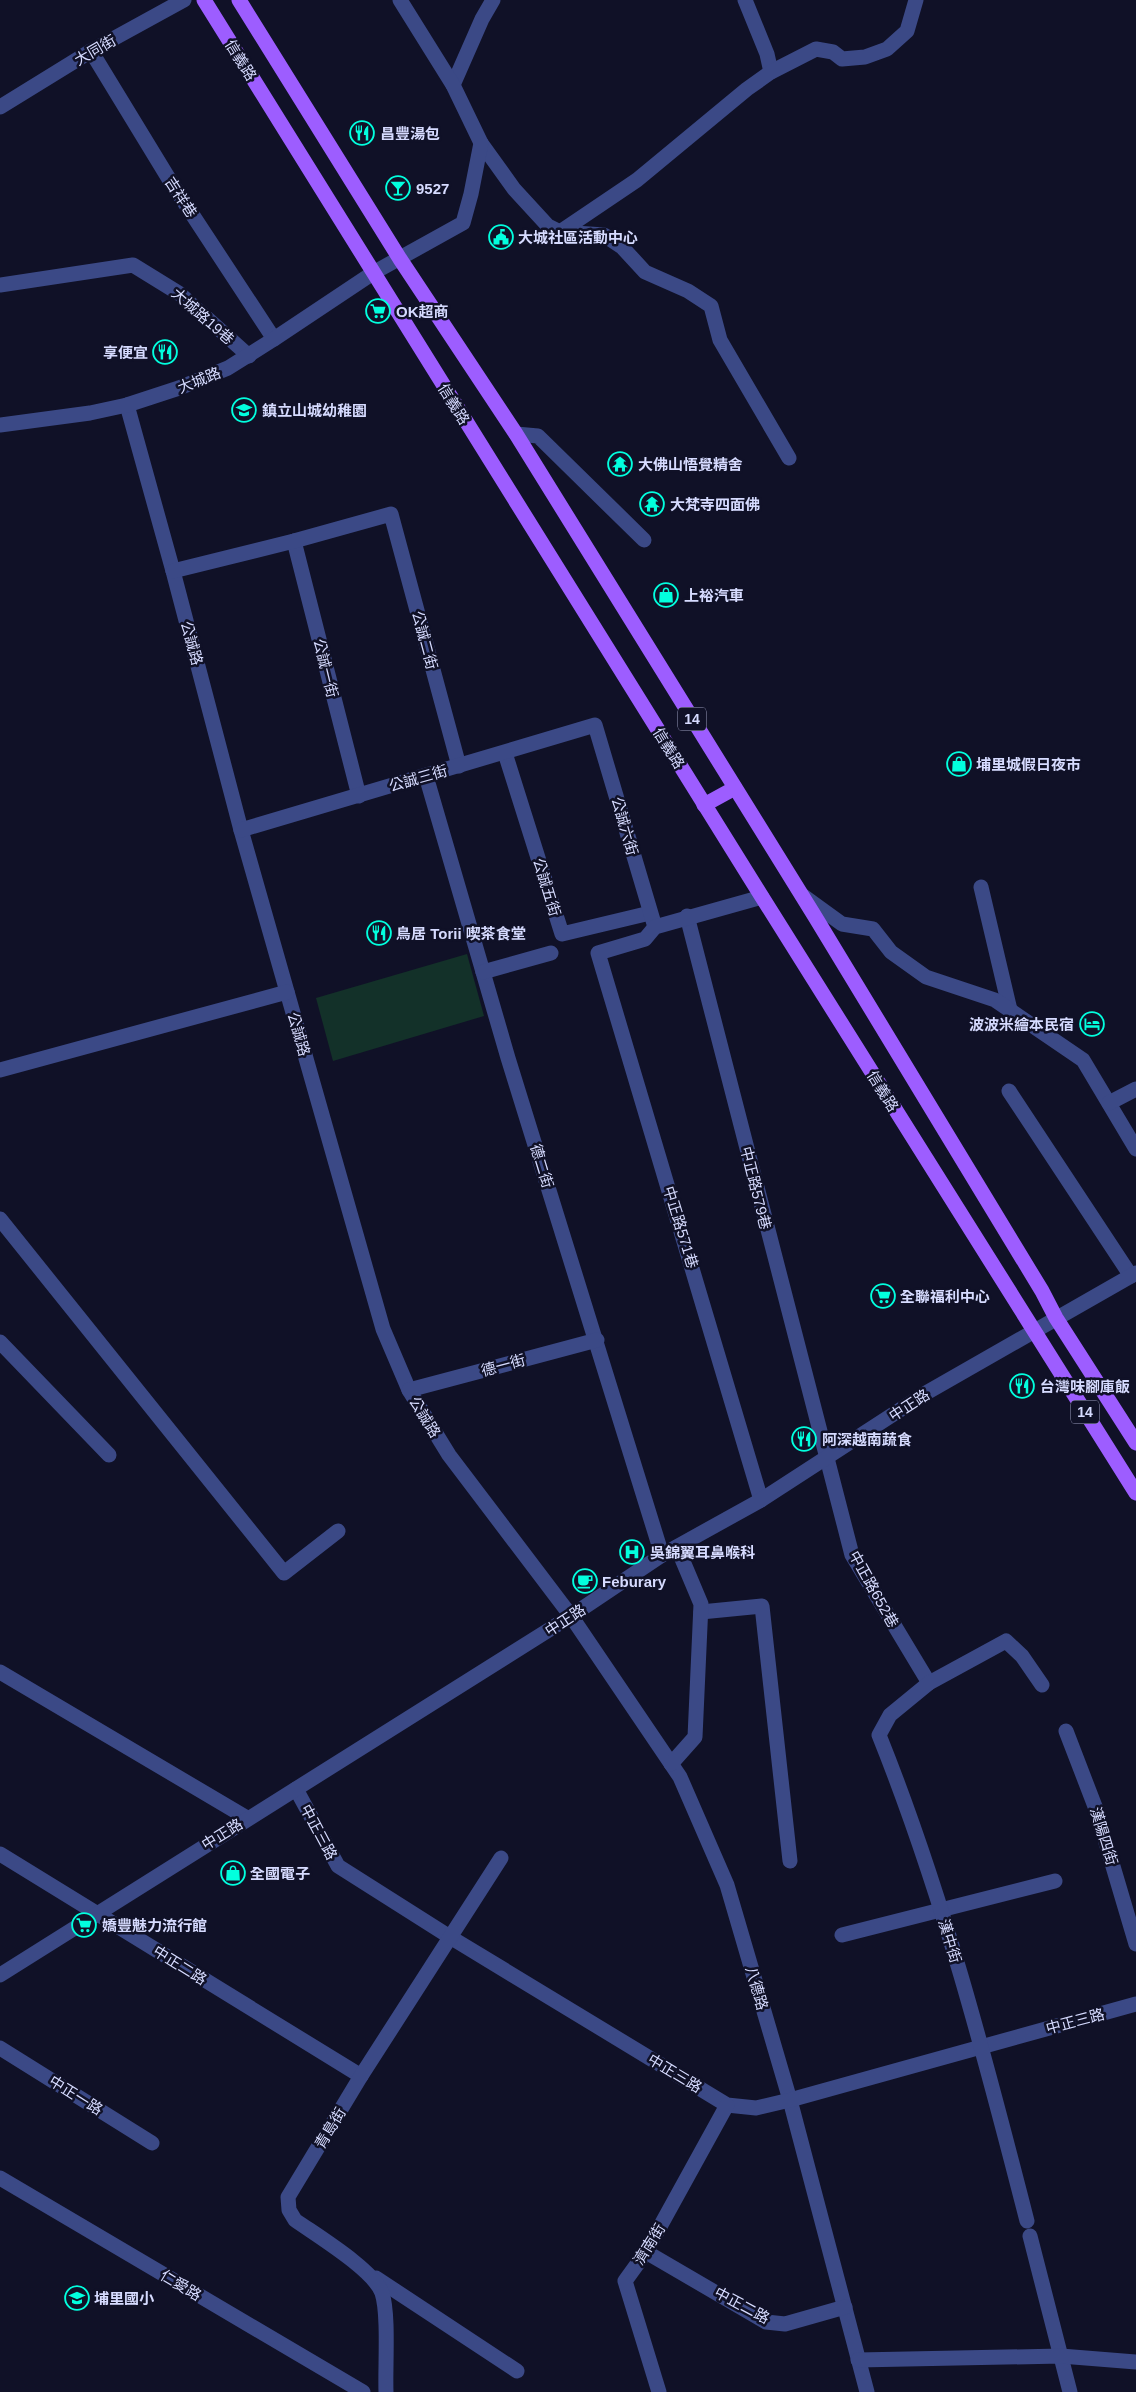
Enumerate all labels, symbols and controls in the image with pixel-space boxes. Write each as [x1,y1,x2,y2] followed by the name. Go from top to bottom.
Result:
[71,31,119,69] street label: 大同街
[222,36,260,84] street label: 信義路
[349,120,375,146] restaurant icon: 昌豐湯包
[380,125,440,142] place label: 昌豐湯包
[162,173,200,221] street label: 吉祥巷
[385,175,411,201] bar icon: 9527
[416,180,449,197] place label: 9527
[488,224,514,250] public building icon: 大城社區活動中心
[518,229,638,246] place label: 大城社區活動中心
[168,284,238,348] street label: 大城路19巷
[365,298,391,324] supermarket icon: OK超商
[396,303,449,320] place label: OK超商
[152,339,178,365] restaurant icon: 享便宜
[103,344,148,361] place label: 享便宜
[175,364,223,396] street label: 大城路
[435,380,473,428] street label: 信義路
[231,397,257,423] school or university icon: 鎮立山城幼稚園
[262,402,367,419] place label: 鎮立山城幼稚園
[607,451,633,477] temple icon: 大佛山悟覺精舍
[638,456,743,473] place label: 大佛山悟覺精舍
[639,491,665,517] temple icon: 大梵寺四面佛
[670,496,760,513] place label: 大梵寺四面佛
[653,582,679,608] shop icon: 上裕汽車
[684,587,744,604] place label: 上裕汽車
[409,609,441,671] street label: 公誠二街
[178,619,206,667] street label: 公誠路
[310,637,342,699] street label: 公誠一街
[678,708,706,731] road number: 14
[650,724,688,772] street label: 信義路
[946,751,972,777] shop icon: 埔里城假日夜市
[976,756,1081,773] place label: 埔里城假日夜市
[387,762,449,794] street label: 公誠三街
[609,795,641,857] street label: 公誠六街
[530,856,564,918] street label: 公誠五街
[366,920,392,946] restaurant icon: 鳥居 Torii 喫茶食堂
[396,925,526,942] place label: 鳥居 Torii 喫茶食堂
[285,1010,313,1058] street label: 公誠路
[1079,1011,1105,1037] hotel icon: 波波米繪本民宿
[969,1016,1074,1033] place label: 波波米繪本民宿
[864,1067,902,1115] street label: 信義路
[527,1142,557,1190] street label: 德二街
[737,1145,775,1231] street label: 中正路579巷
[660,1184,702,1270] street label: 中正路571巷
[870,1283,896,1309] supermarket icon: 全聯福利中心
[900,1288,990,1305] place label: 全聯福利中心
[479,1351,527,1379] street label: 德一街
[1009,1373,1035,1399] restaurant icon: 台灣味腳庫飯
[1040,1378,1130,1395] place label: 台灣味腳庫飯
[885,1386,933,1424] street label: 中正路
[406,1393,444,1441] street label: 公誠路
[1071,1400,1099,1424] road number: 14
[791,1426,817,1452] restaurant icon: 阿深越南蔬食
[822,1431,912,1448] place label: 阿深越南蔬食
[619,1539,645,1565] hospital icon: 吳錦翼耳鼻喉科
[650,1544,755,1561] place label: 吳錦翼耳鼻喉科
[846,1548,902,1630] street label: 中正路652巷
[572,1568,598,1594] cafe icon: Feburary
[602,1573,667,1590] place label: Feburary
[541,1601,589,1639] street label: 中正路
[297,1802,341,1862] street label: 中正三路
[1087,1805,1121,1867] street label: 漢陽四街
[198,1815,246,1853] street label: 中正路
[220,1860,246,1886] shop icon: 全國電子
[250,1865,310,1882] place label: 全國電子
[71,1912,97,1938] supermarket icon: 嬌豐魅力流行館
[102,1917,207,1934] place label: 嬌豐魅力流行館
[935,1917,965,1965] street label: 漢中街
[150,1942,210,1988] street label: 中正二路
[743,1964,771,2012] street label: 八德路
[1044,2005,1106,2037] street label: 中正三路
[645,2050,705,2096] street label: 中正三路
[46,2072,106,2118] street label: 中正一路
[311,2104,349,2152] street label: 青島街
[630,2220,668,2268] street label: 濟南街
[157,2266,205,2304] street label: 仁愛路
[712,2283,772,2327] street label: 中正二路
[64,2285,90,2311] school or university icon: 埔里國小
[94,2290,155,2307] place label: 埔里國小

